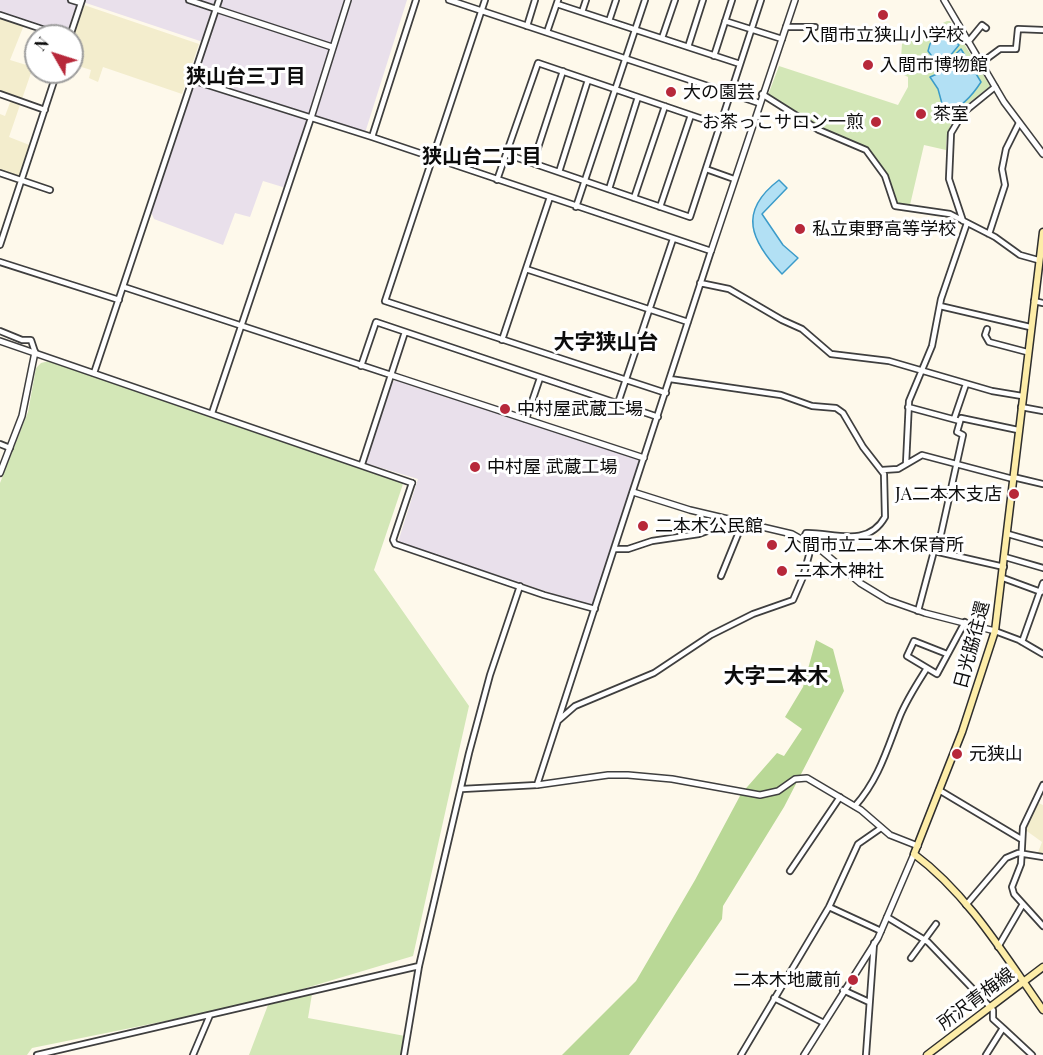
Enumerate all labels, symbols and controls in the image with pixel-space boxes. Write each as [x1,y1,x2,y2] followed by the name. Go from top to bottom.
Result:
[876,8,890,22] marker: 入間市立狭山小学校
[24,24,84,84] north arrow
[802,24,964,46] place label: 入間市立狭山小学校
[29,33,53,55] text: N
[880,54,988,76] place label: 入間市博物館
[861,58,875,72] marker: 入間市博物館
[186,65,306,89] district label: 狭山台三丁目
[683,81,755,103] place label: 大の園芸
[664,85,678,99] marker: 大の園芸
[933,103,969,125] place label: 茶室
[914,107,928,121] marker: 茶室
[702,111,864,133] place label: お茶っこサロン一煎
[869,115,883,129] marker: お茶っこサロン一煎
[422,145,542,169] district label: 狭山台二丁目
[812,218,956,240] place label: 私立東野高等学校
[793,222,807,236] marker: 私立東野高等学校
[554,329,658,355] district label: 大字狭山台
[517,398,643,420] place label: 中村屋武蔵工場
[498,402,512,416] marker: 中村屋武蔵工場
[487,456,617,478] place label: 中村屋 武蔵工場
[468,460,482,474] marker: 中村屋 武蔵工場
[895,483,1002,505] place label: JA二本木支店
[1007,487,1021,501] marker: JA二本木支店
[655,515,763,537] place label: 二本木公民館
[636,519,650,533] marker: 二本木公民館
[784,534,964,556] place label: 入間市立二本木保育所
[765,538,779,552] marker: 入間市立二本木保育所
[794,560,884,582] place label: 二本木神社
[775,564,789,578] marker: 二本木神社
[950,599,994,691] street label: 日光脇往還
[724,663,828,689] district label: 大字二本木
[969,743,1023,765] place label: 元狭山
[950,747,964,761] marker: 元狭山
[934,963,1018,1035] street label: 所沢青梅線
[733,969,841,991] place label: 二本木地蔵前
[846,973,860,987] marker: 二本木地蔵前

